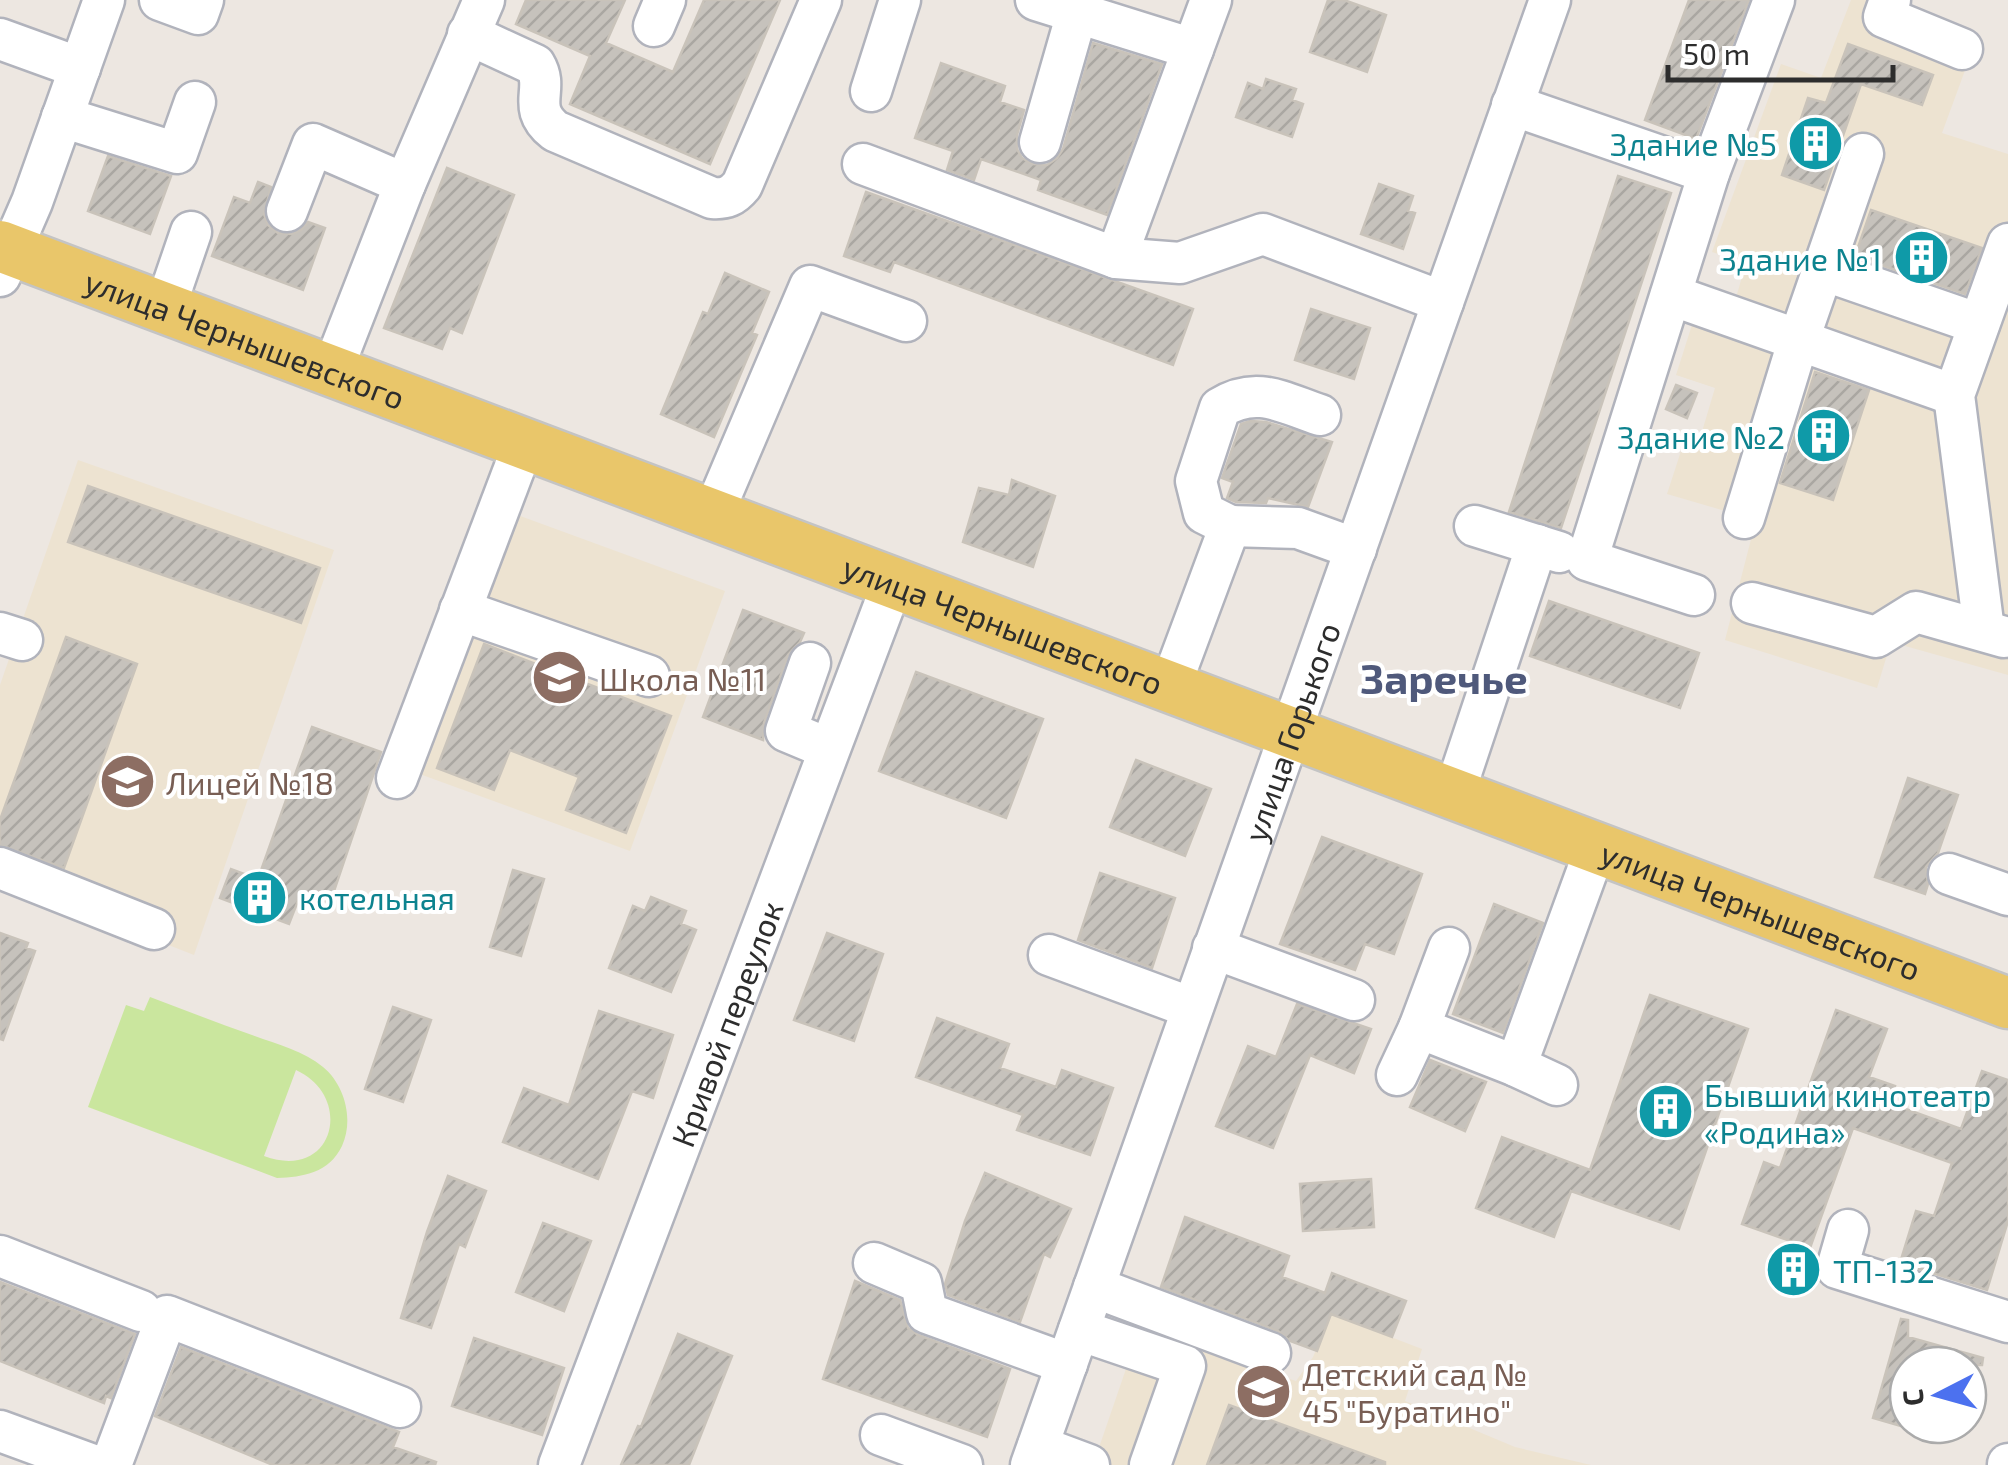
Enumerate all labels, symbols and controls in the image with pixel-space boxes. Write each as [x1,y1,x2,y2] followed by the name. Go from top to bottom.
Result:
[1668,20,1893,82] scale bar
[1683,35,1750,71] text: 50 m
[1786,113,1846,173] building icon: Здание №5
[1610,124,1777,162] place label: Здание №5
[1891,228,1951,288] building icon: Здание №1
[1719,239,1882,277] place label: Здание №1
[80,261,410,416] street label: улица Чернышевского
[1794,406,1854,466] building icon: Здание №2
[1617,417,1785,455] place label: Здание №2
[838,547,1168,702] street label: улица Чернышевского
[1235,617,1347,847] street label: улица Горького
[530,648,590,708] school or university icon: Школа №11
[1360,652,1528,702] district label: Заречье
[599,659,766,697] place label: Школа №11
[97,752,157,812] school or university icon: Лицей №18
[166,763,334,801] place label: Лицей №18
[1595,832,1926,987] street label: улица Чернышевского
[230,867,290,927] building icon: котельная
[299,878,455,916] place label: котельная
[662,895,790,1152] street label: Кривой переулок
[1704,1075,1992,1150] place label: Бывший кинотеатр «Родина»
[1635,1082,1695,1142] building icon: Бывший кинотеатр «Родина»
[1764,1240,1824,1300] building icon: ТП-132
[1833,1251,1935,1289] place label: ТП-132
[1888,1345,1988,1445] north arrow
[1302,1354,1527,1430] place label: Детский сад № 45 "Буратино"
[1233,1361,1293,1421] school or university icon: Детский сад № 45 "Буратино"
[1894,1388,1930,1408] text: С

